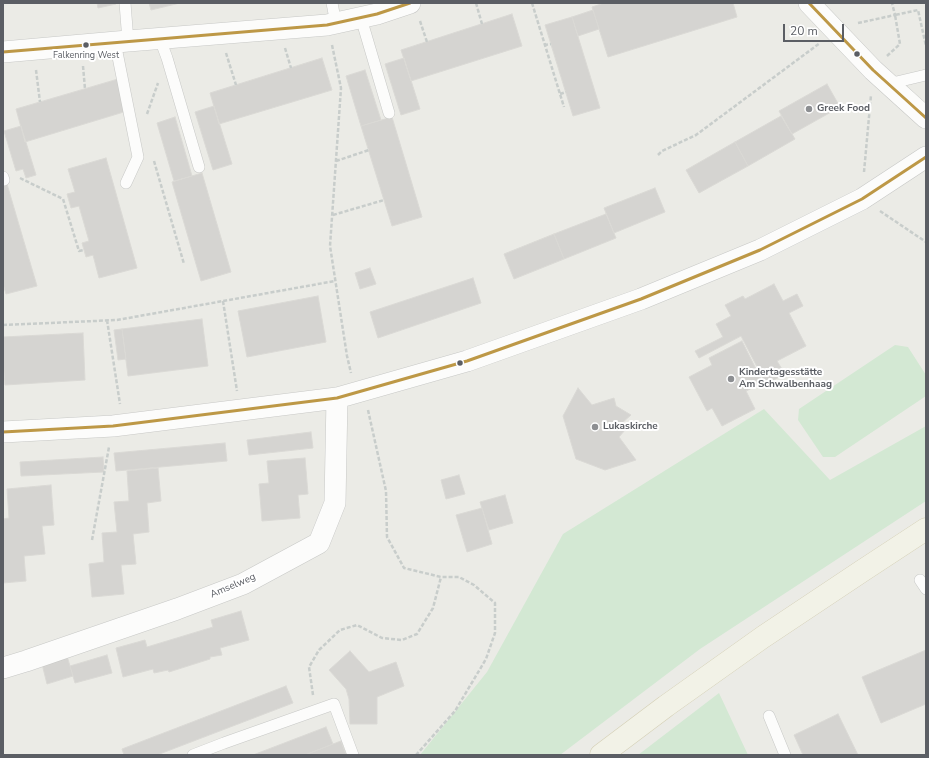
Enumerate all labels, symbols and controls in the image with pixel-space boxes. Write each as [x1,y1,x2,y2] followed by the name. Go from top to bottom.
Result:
[785,16,846,42] scale bar
[790,23,818,39] text: 20 m
[81,40,91,50] marker: Falkenring West
[852,49,862,59] unlabelled marker
[53,51,119,61] place label: Falkenring West
[817,103,870,115] place label: Greek Food
[804,104,814,114] marker: Greek Food
[455,358,465,368] unlabelled marker
[739,367,832,390] place label: Kindertagesstätte Am Schwalbenhaag
[726,374,736,384] marker: Kindertagesstätte Am Schwalbenhaag
[603,421,658,433] place label: Lukaskirche
[590,422,600,432] marker: Lukaskirche
[208,571,258,601] street label: Amselweg

